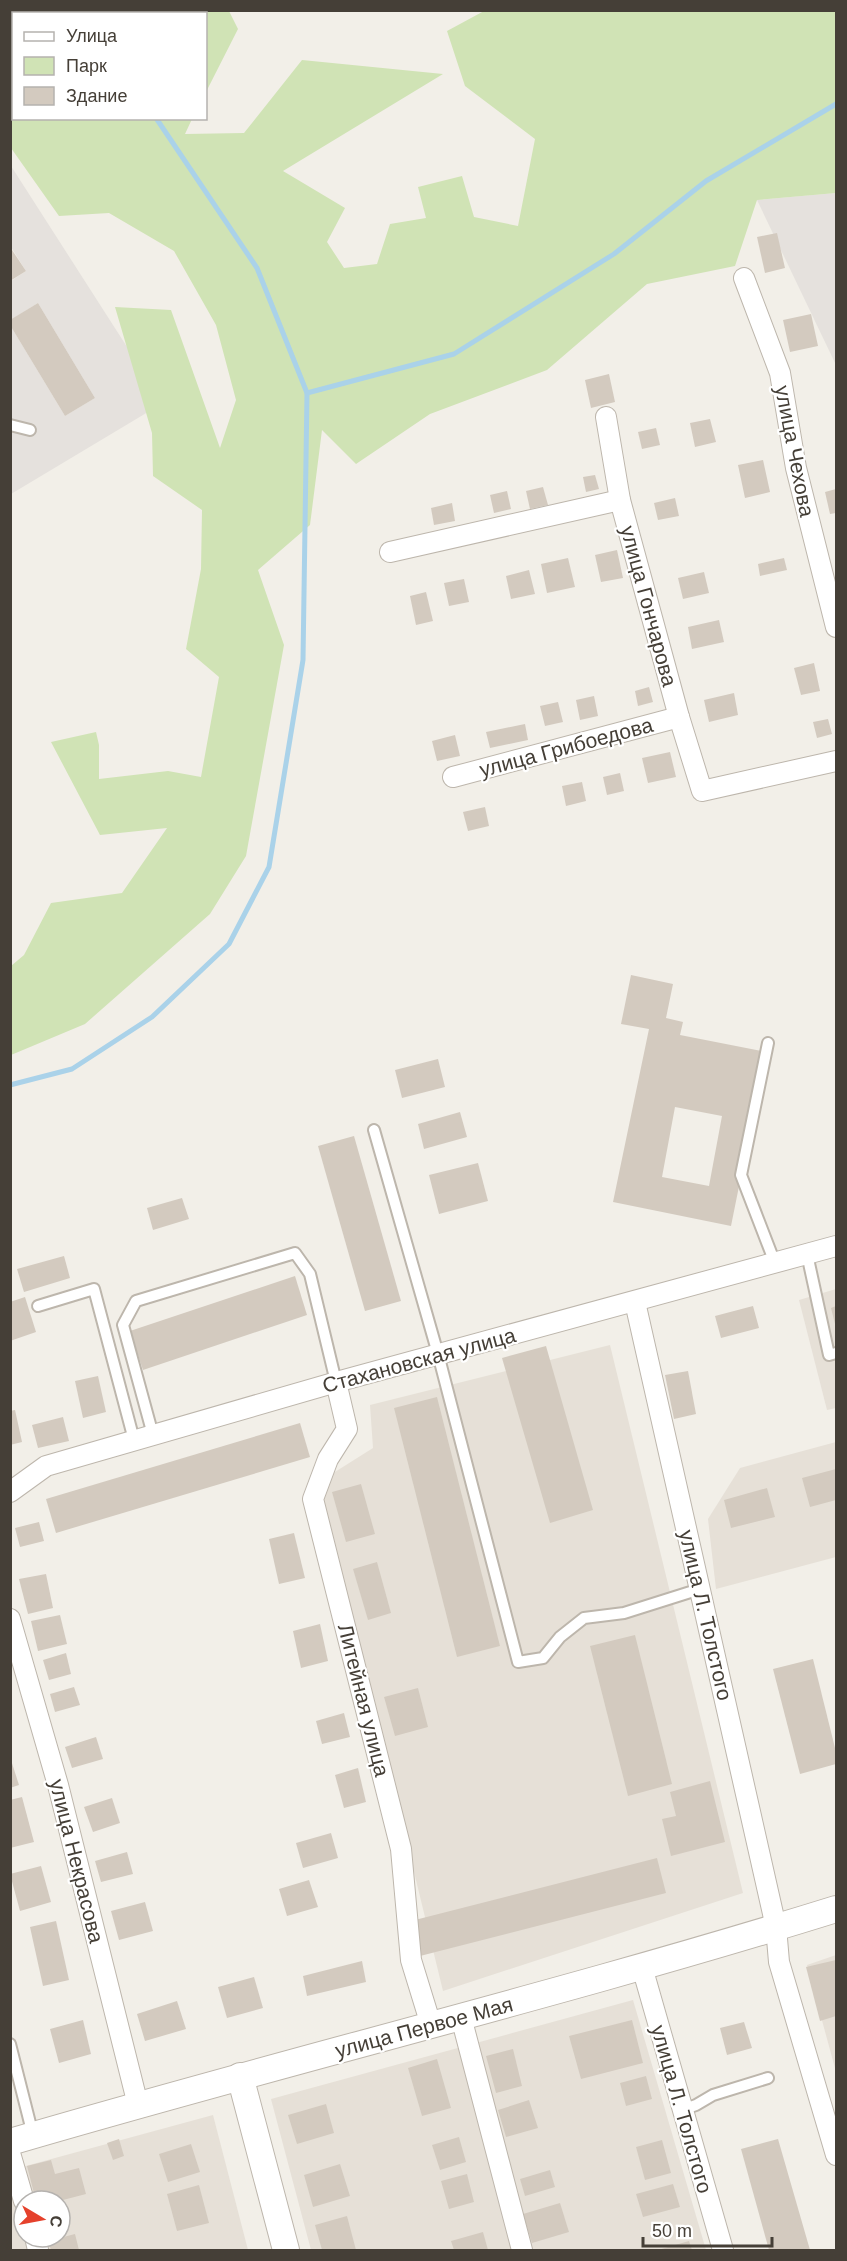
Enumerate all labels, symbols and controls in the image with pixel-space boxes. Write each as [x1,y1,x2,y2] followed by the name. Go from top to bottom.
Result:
[12,12,207,120] legend
[66,26,118,46] text: Улица
[66,56,107,76] text: Парк
[66,86,127,106] text: Здание
[771,383,819,519] street label: улица Чехова
[616,523,682,689] street label: улица Гончарова
[477,713,656,781] street label: улица Грибоедова
[320,1323,518,1397] street label: Стахановская улица
[675,1528,737,1702] street label: улица Л. Толстого
[334,1621,394,1779] street label: Литейная улица
[46,1777,109,1946] street label: улица Некрасова
[333,1992,515,2062] street label: улица Первое Мая
[647,2022,717,2196] street label: улица Л. Толстого
[12,2189,72,2249] north arrow
[643,2210,772,2248] scale bar
[47,2214,66,2229] text: С
[652,2221,692,2241] text: 50 m

